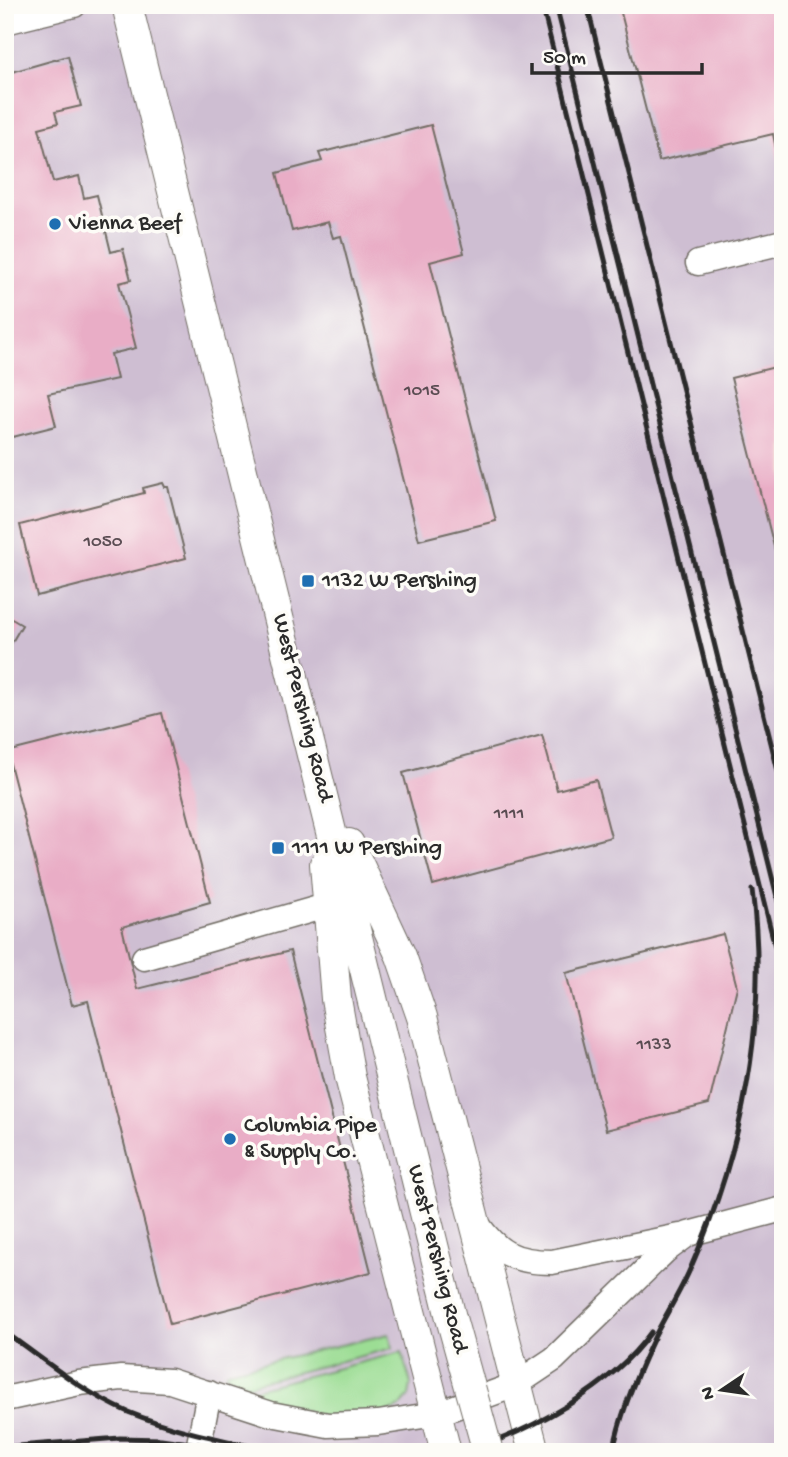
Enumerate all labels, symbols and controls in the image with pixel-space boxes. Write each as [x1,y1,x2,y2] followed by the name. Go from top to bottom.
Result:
[532,32,702,76] scale bar
[543,47,586,72] text: 50 m
[68,211,183,238] place label: Vienna Beef
[47,216,63,232] marker: Vienna Beef
[403,380,440,403] house number: 1015
[82,531,123,554] house number: 1050
[321,568,477,595] place label: 1132 W Pershing
[300,573,316,589] marker: 1132 W Pershing
[266,611,339,806] street label: West Pershing Road
[493,803,524,826] house number: 1111
[291,835,442,862] place label: 1111 W Pershing
[270,840,286,856] marker: 1111 W Pershing
[635,1034,672,1057] house number: 1133
[244,1113,378,1166] place label: Columbia Pipe & Supply Co.
[222,1131,238,1147] marker: Columbia Pipe & Supply Co.
[401,1162,474,1357] street label: West Pershing Road
[686,1356,756,1426] north arrow
[696,1384,721,1402] text: N

